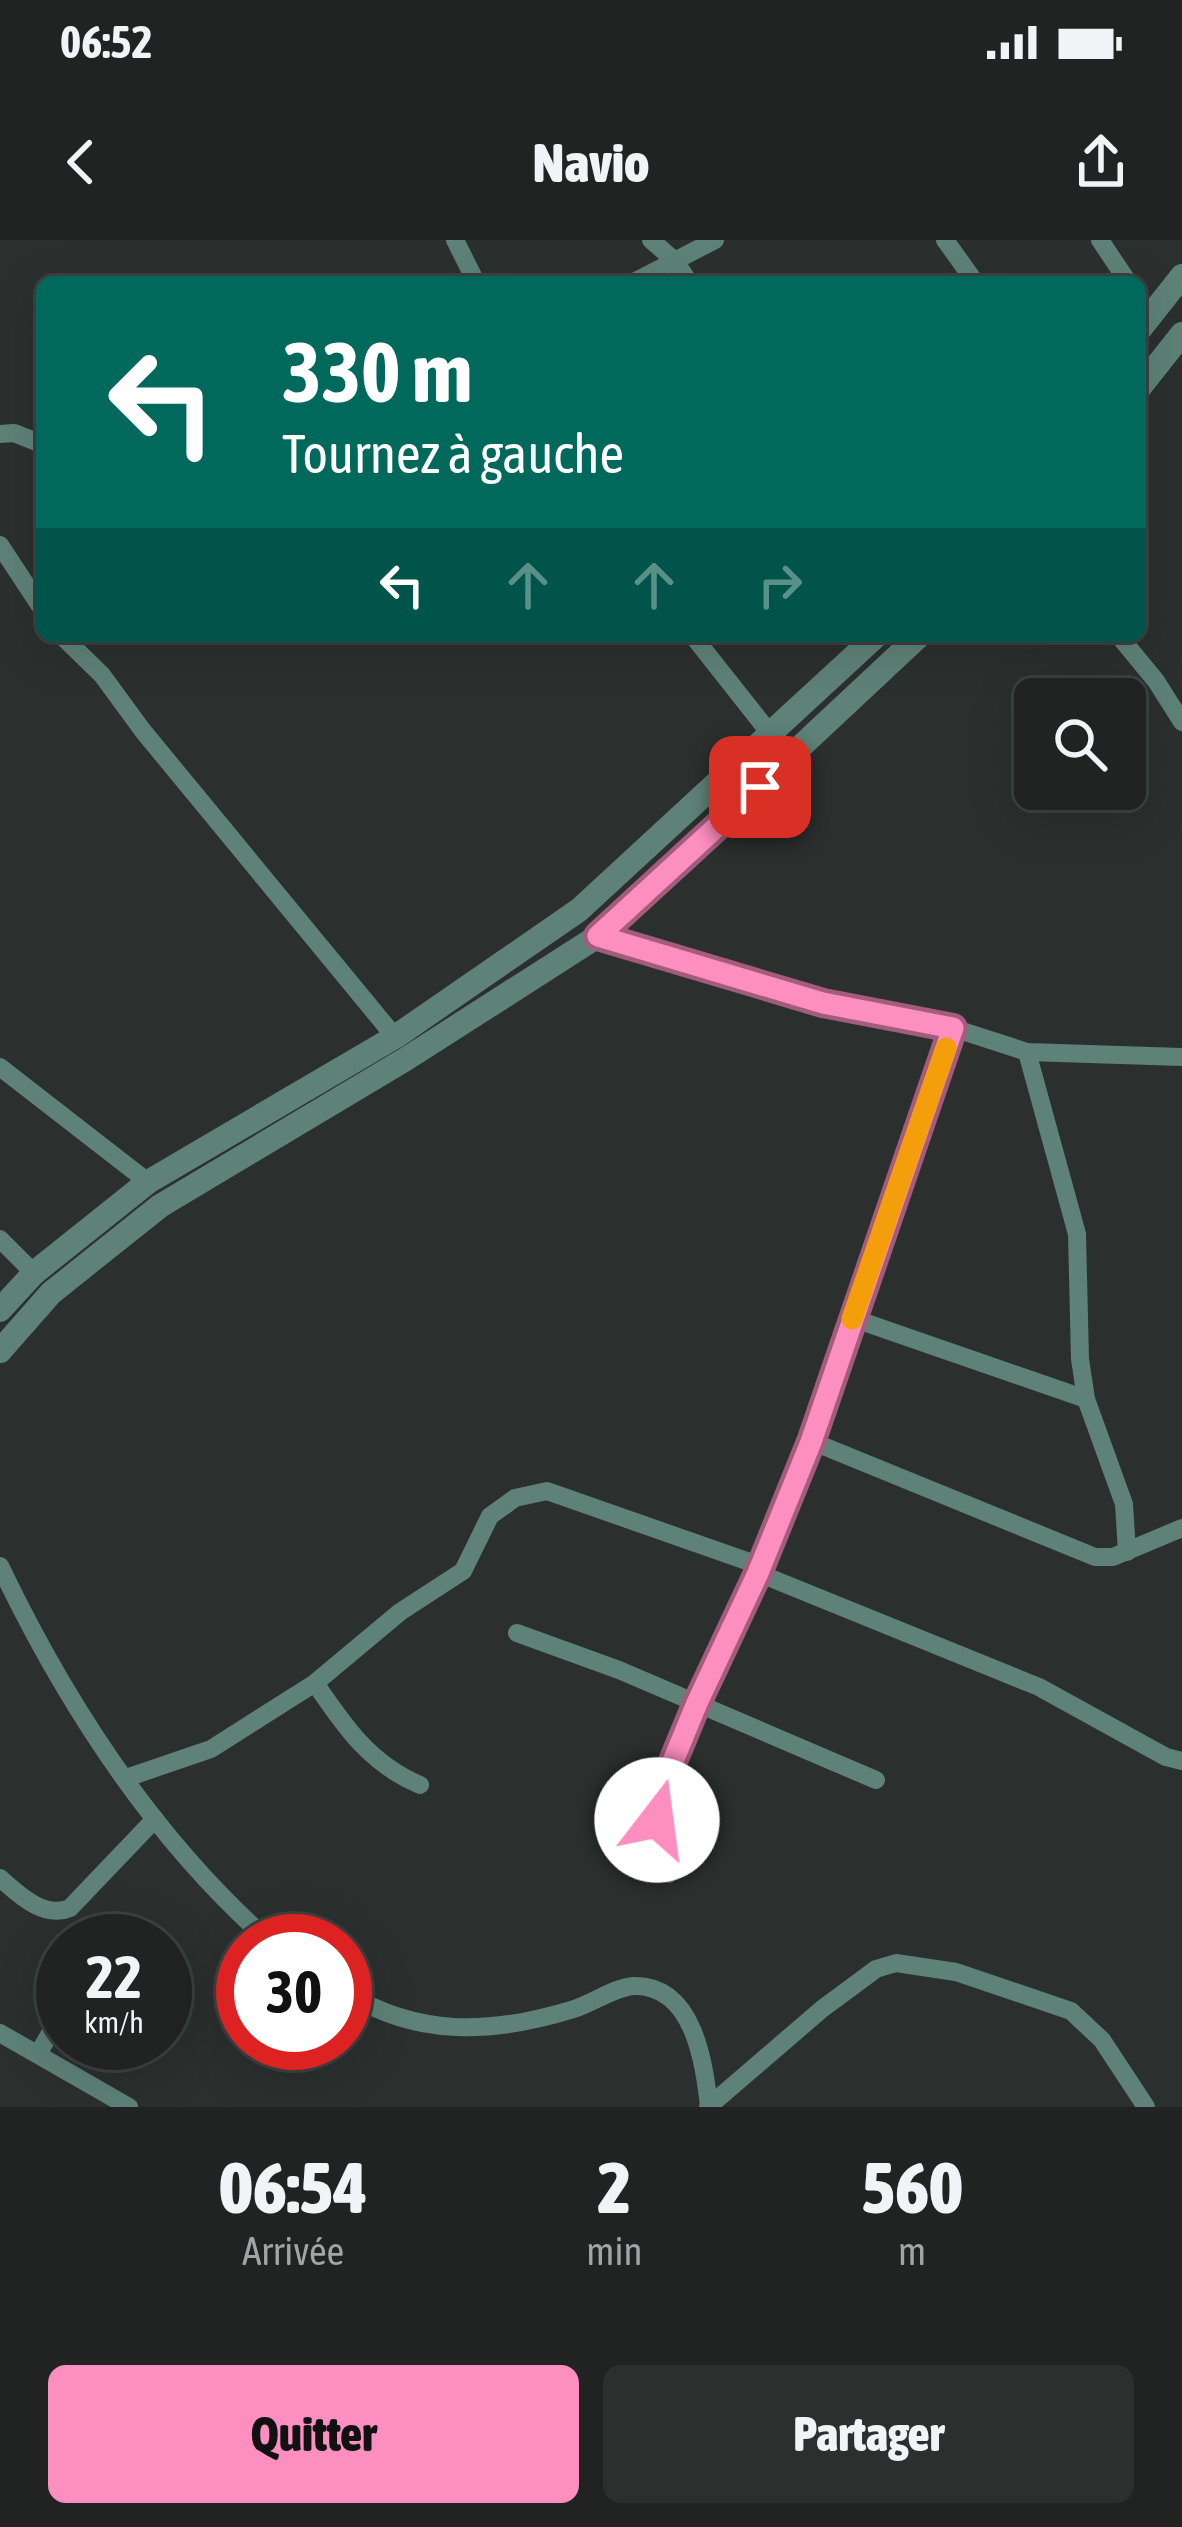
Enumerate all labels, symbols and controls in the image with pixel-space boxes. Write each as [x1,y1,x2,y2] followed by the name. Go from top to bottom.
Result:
[60,16,153,68] text: 06:52
[48,129,114,195] icon: back
[1068,129,1134,195] icon: share
[532,132,650,193] text: Navio
[84,324,240,480] icon: left
[282,324,472,420] text: 330 m
[282,423,624,484] text: Tournez à gauche
[369,552,435,618] icon: left
[495,552,561,618] icon: ahead
[621,552,687,618] icon: ahead
[747,552,813,618] icon: right
[1014,678,1146,810] map controls
[1014,678,1146,810] button: search
[709,736,811,838] pin
[727,754,793,820] icon: arrive
[594,1757,720,1883] position arrow
[216,1914,372,2070] speed limit sign: 30
[86,1942,142,2011] text: 22
[84,2005,144,2039] text: km/h
[219,2146,367,2228] text: 06:54
[597,2146,631,2228] text: 2
[861,2146,963,2228] text: 560
[242,2229,344,2273] text: Arrivée
[586,2229,642,2273] text: min
[898,2229,926,2273] text: m
[48,2365,579,2503] button: Quitter
[603,2365,1134,2503] button: Partager

